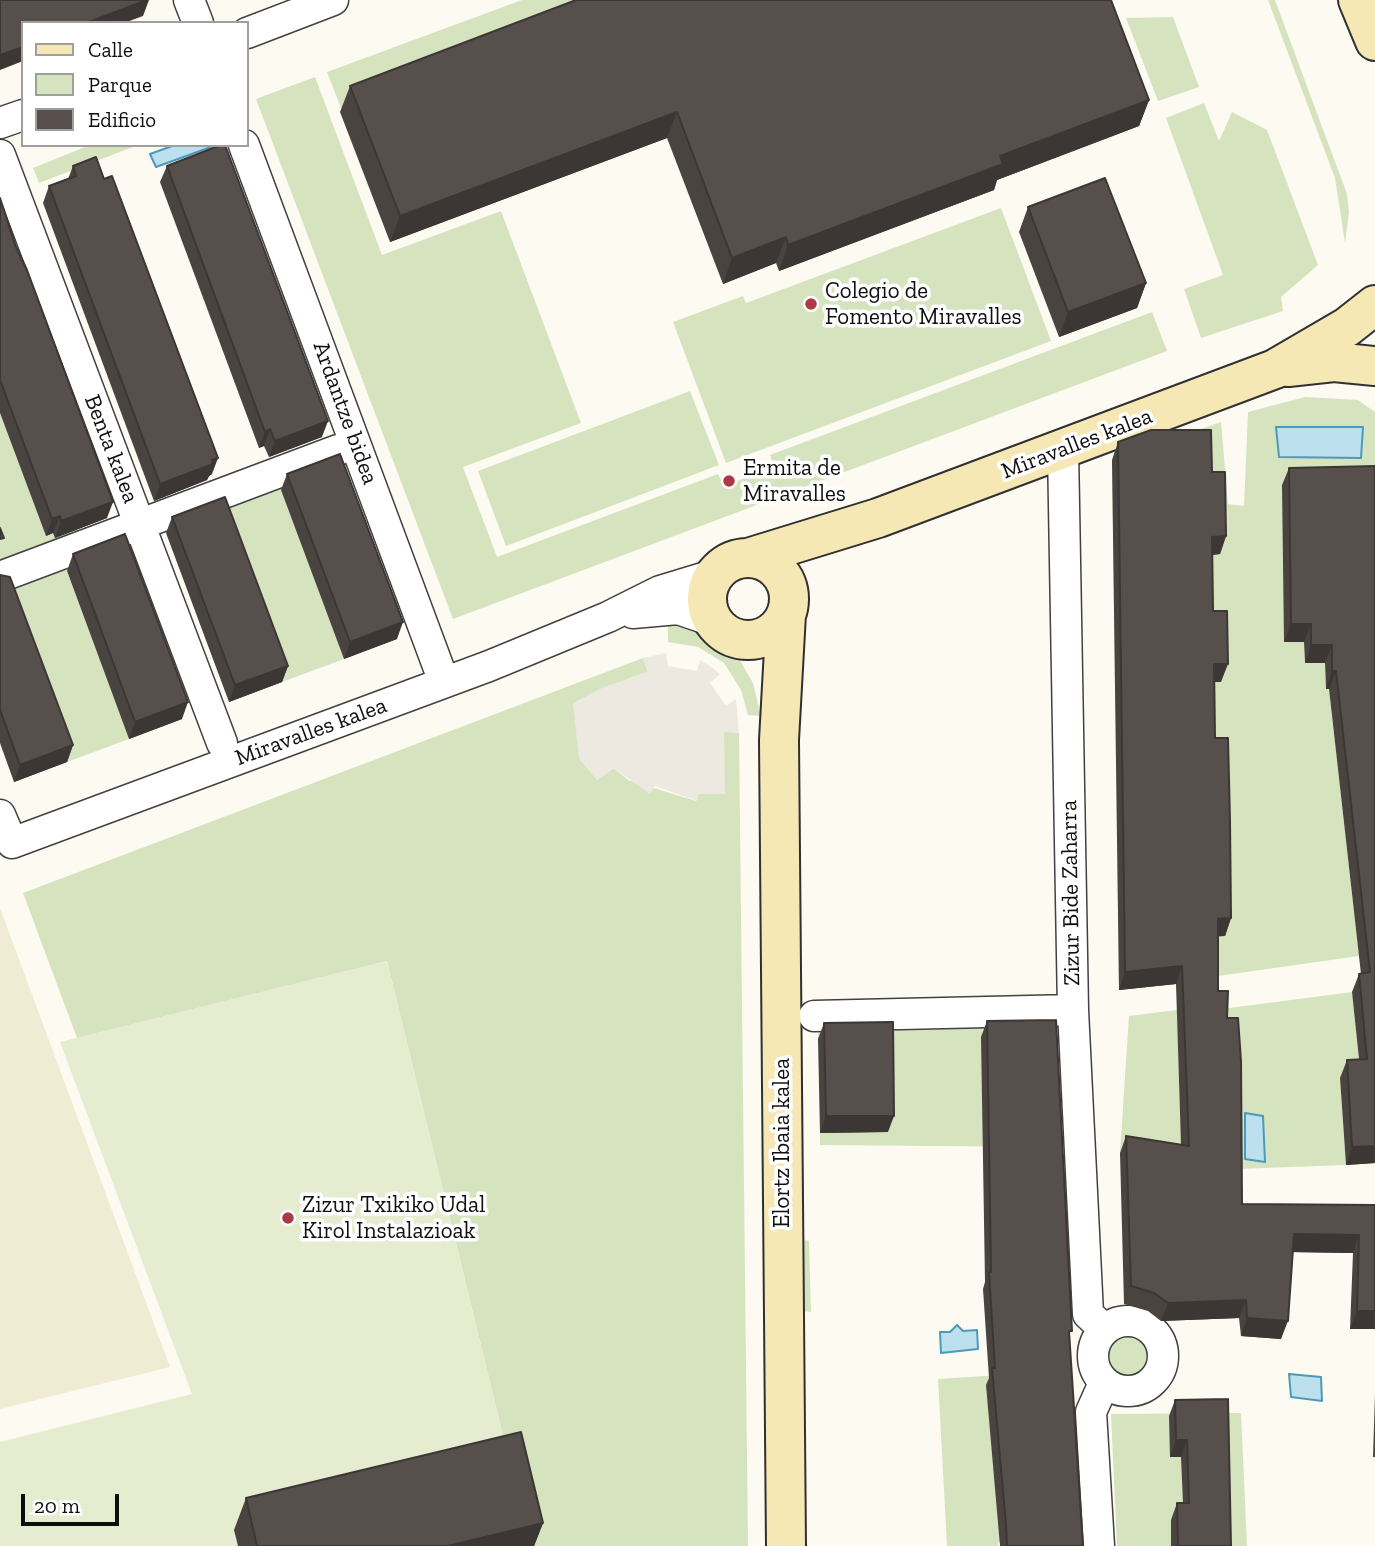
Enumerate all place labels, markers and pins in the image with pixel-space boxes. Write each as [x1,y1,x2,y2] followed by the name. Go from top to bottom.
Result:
[825,277,1022,331] place label: Colegio de Fomento Miravalles
[803,296,819,312] marker: Colegio de Fomento Miravalles
[743,454,846,508] place label: Ermita de Miravalles
[721,473,737,489] marker: Ermita de Miravalles
[302,1191,485,1245] place label: Zizur Txikiko Udal Kirol Instalazioak
[280,1210,296,1226] marker: Zizur Txikiko Udal Kirol Instalazioak

